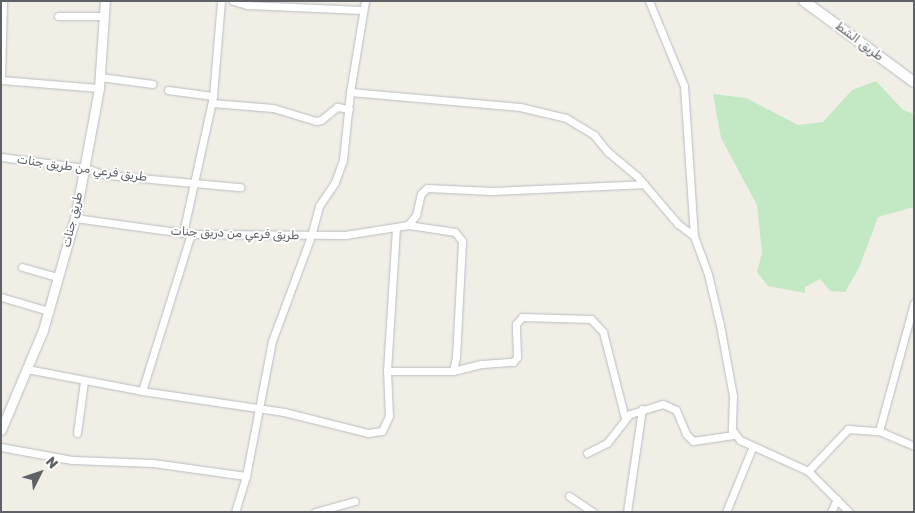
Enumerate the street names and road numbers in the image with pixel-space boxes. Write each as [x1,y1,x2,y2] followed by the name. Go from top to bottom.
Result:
[832,19,886,65] street label: طريق الشط
[16,153,148,185] street label: طريق فرعي من طريق جنات
[60,191,86,249] street label: طريق جنات
[170,225,300,243] street label: طريق فرعي من دريق جنات

